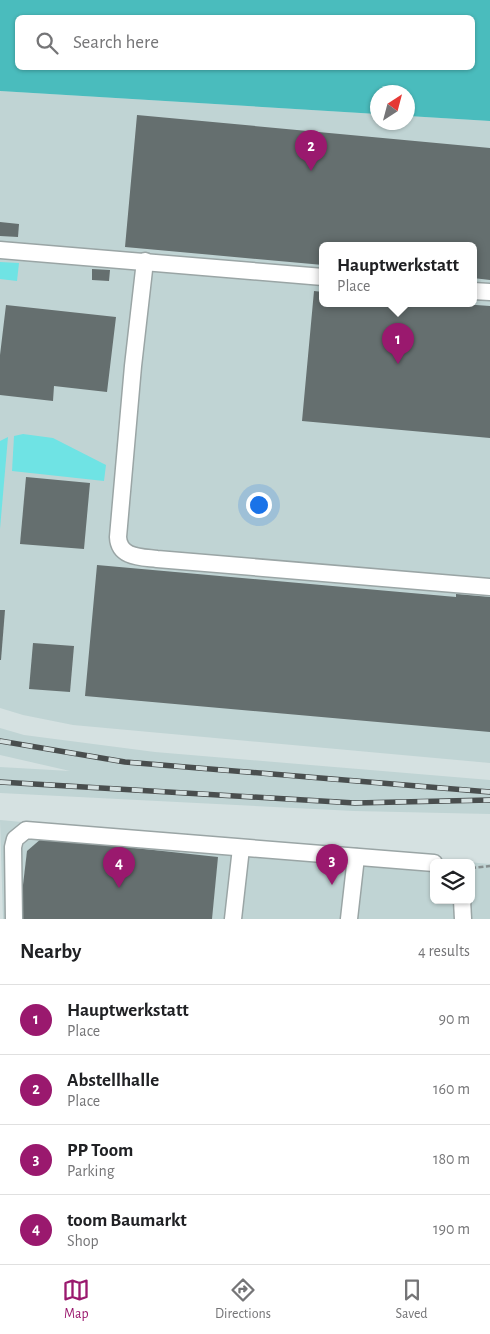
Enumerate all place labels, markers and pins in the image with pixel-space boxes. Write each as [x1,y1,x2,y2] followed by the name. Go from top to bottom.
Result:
[295,130,327,171] pin: 2
[382,323,414,364] pin: 1
[316,844,348,885] pin: 3
[103,847,135,888] pin: 4

